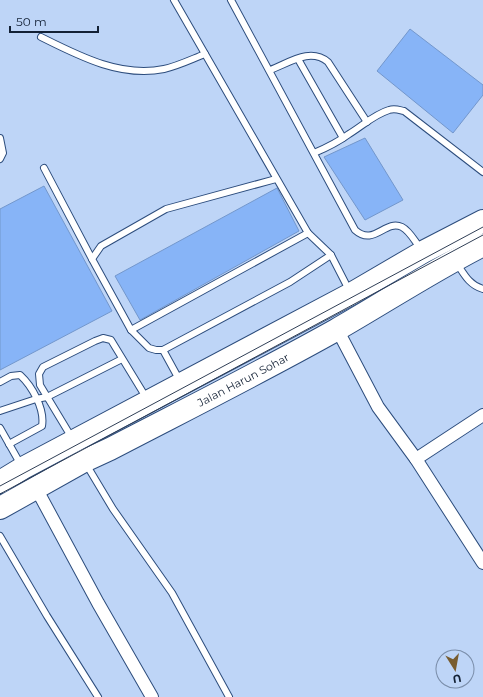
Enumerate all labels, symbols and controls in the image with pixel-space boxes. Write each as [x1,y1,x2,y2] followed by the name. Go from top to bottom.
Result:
[10,8,98,34] scale bar
[16,14,47,29] text: 50 m
[194,350,291,410] street label: Jalan Harun Sohar
[435,649,475,689] north arrow
[451,671,463,687] text: U

